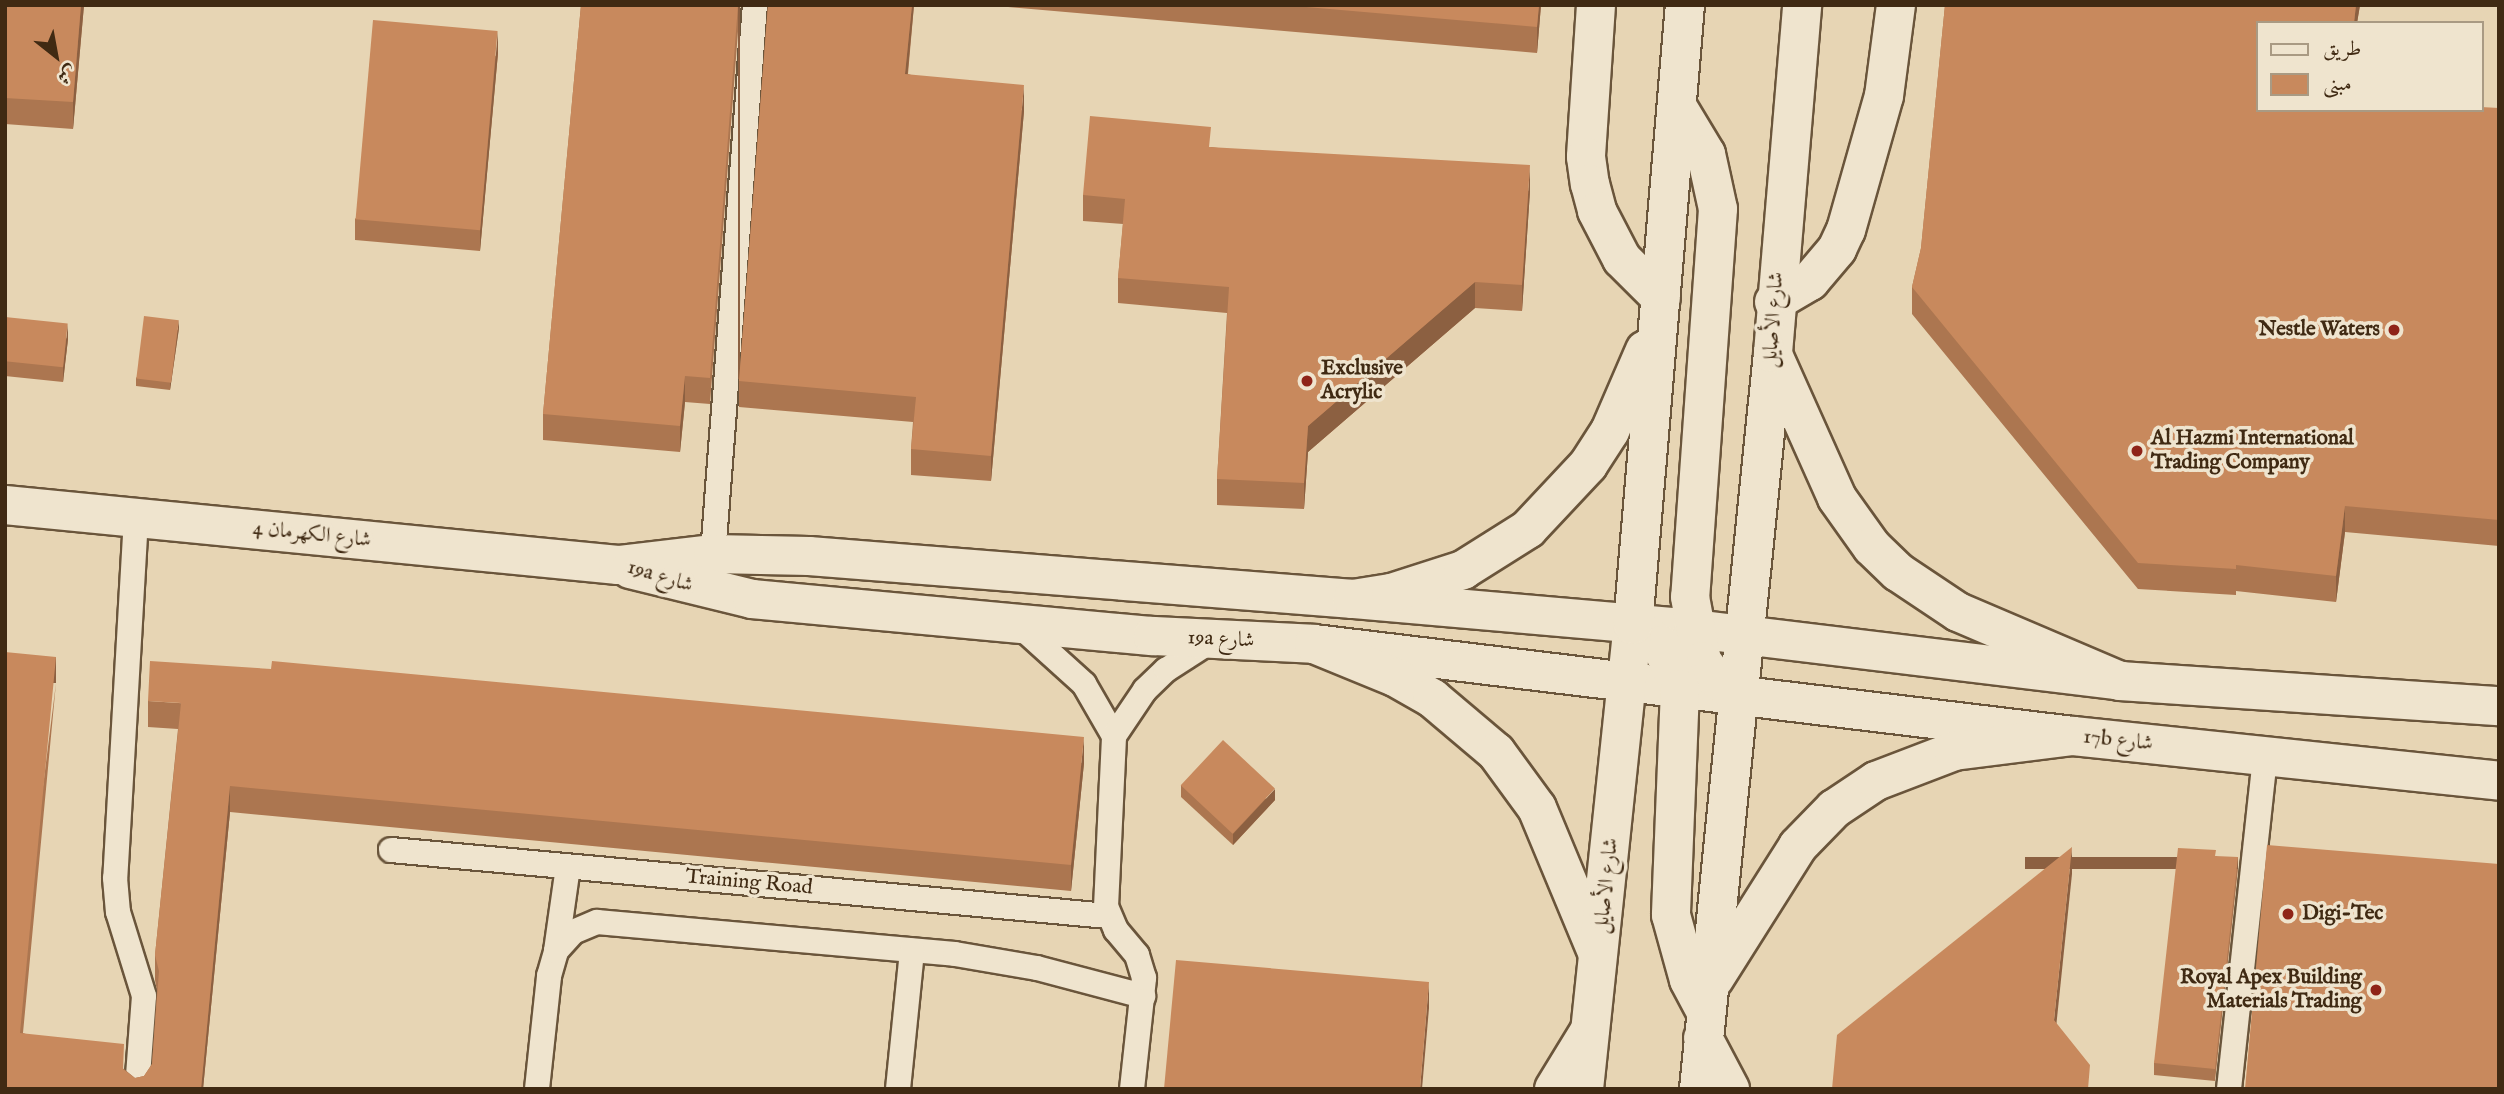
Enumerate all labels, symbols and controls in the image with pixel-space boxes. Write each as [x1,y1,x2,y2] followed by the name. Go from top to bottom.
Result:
[21,21,91,91] north arrow
[2256,21,2483,112] legend
[2323,36,2361,63] text: طريق
[53,59,81,89] text: ش
[2323,71,2352,98] text: مبنى
[1758,271,1790,369] street label: شارع الأصايل
[2259,317,2380,343] place label: Nestle Waters
[2386,322,2402,338] marker: Nestle Waters
[1321,356,1403,406] place label: Exclusive Acrylic
[1299,373,1315,389] marker: Exclusive Acrylic
[2151,426,2354,476] place label: Al Hazmi International Trading Company
[2129,443,2145,459] marker: Al Hazmi International Trading Company
[252,516,372,554] street label: شارع الكهرمان 4
[624,555,696,599] street label: 19a شارع
[1187,626,1255,654] street label: 19a شارع
[2082,725,2154,757] street label: 17b شارع
[1589,837,1625,935] street label: شارع الأصايل
[684,865,814,901] street label: Training Road
[2302,901,2383,927] place label: Digi-Tec
[2280,906,2296,922] marker: Digi-Tec
[2180,965,2362,1015] place label: Royal Apex Building Materials Trading
[2368,982,2384,998] marker: Royal Apex Building Materials Trading

